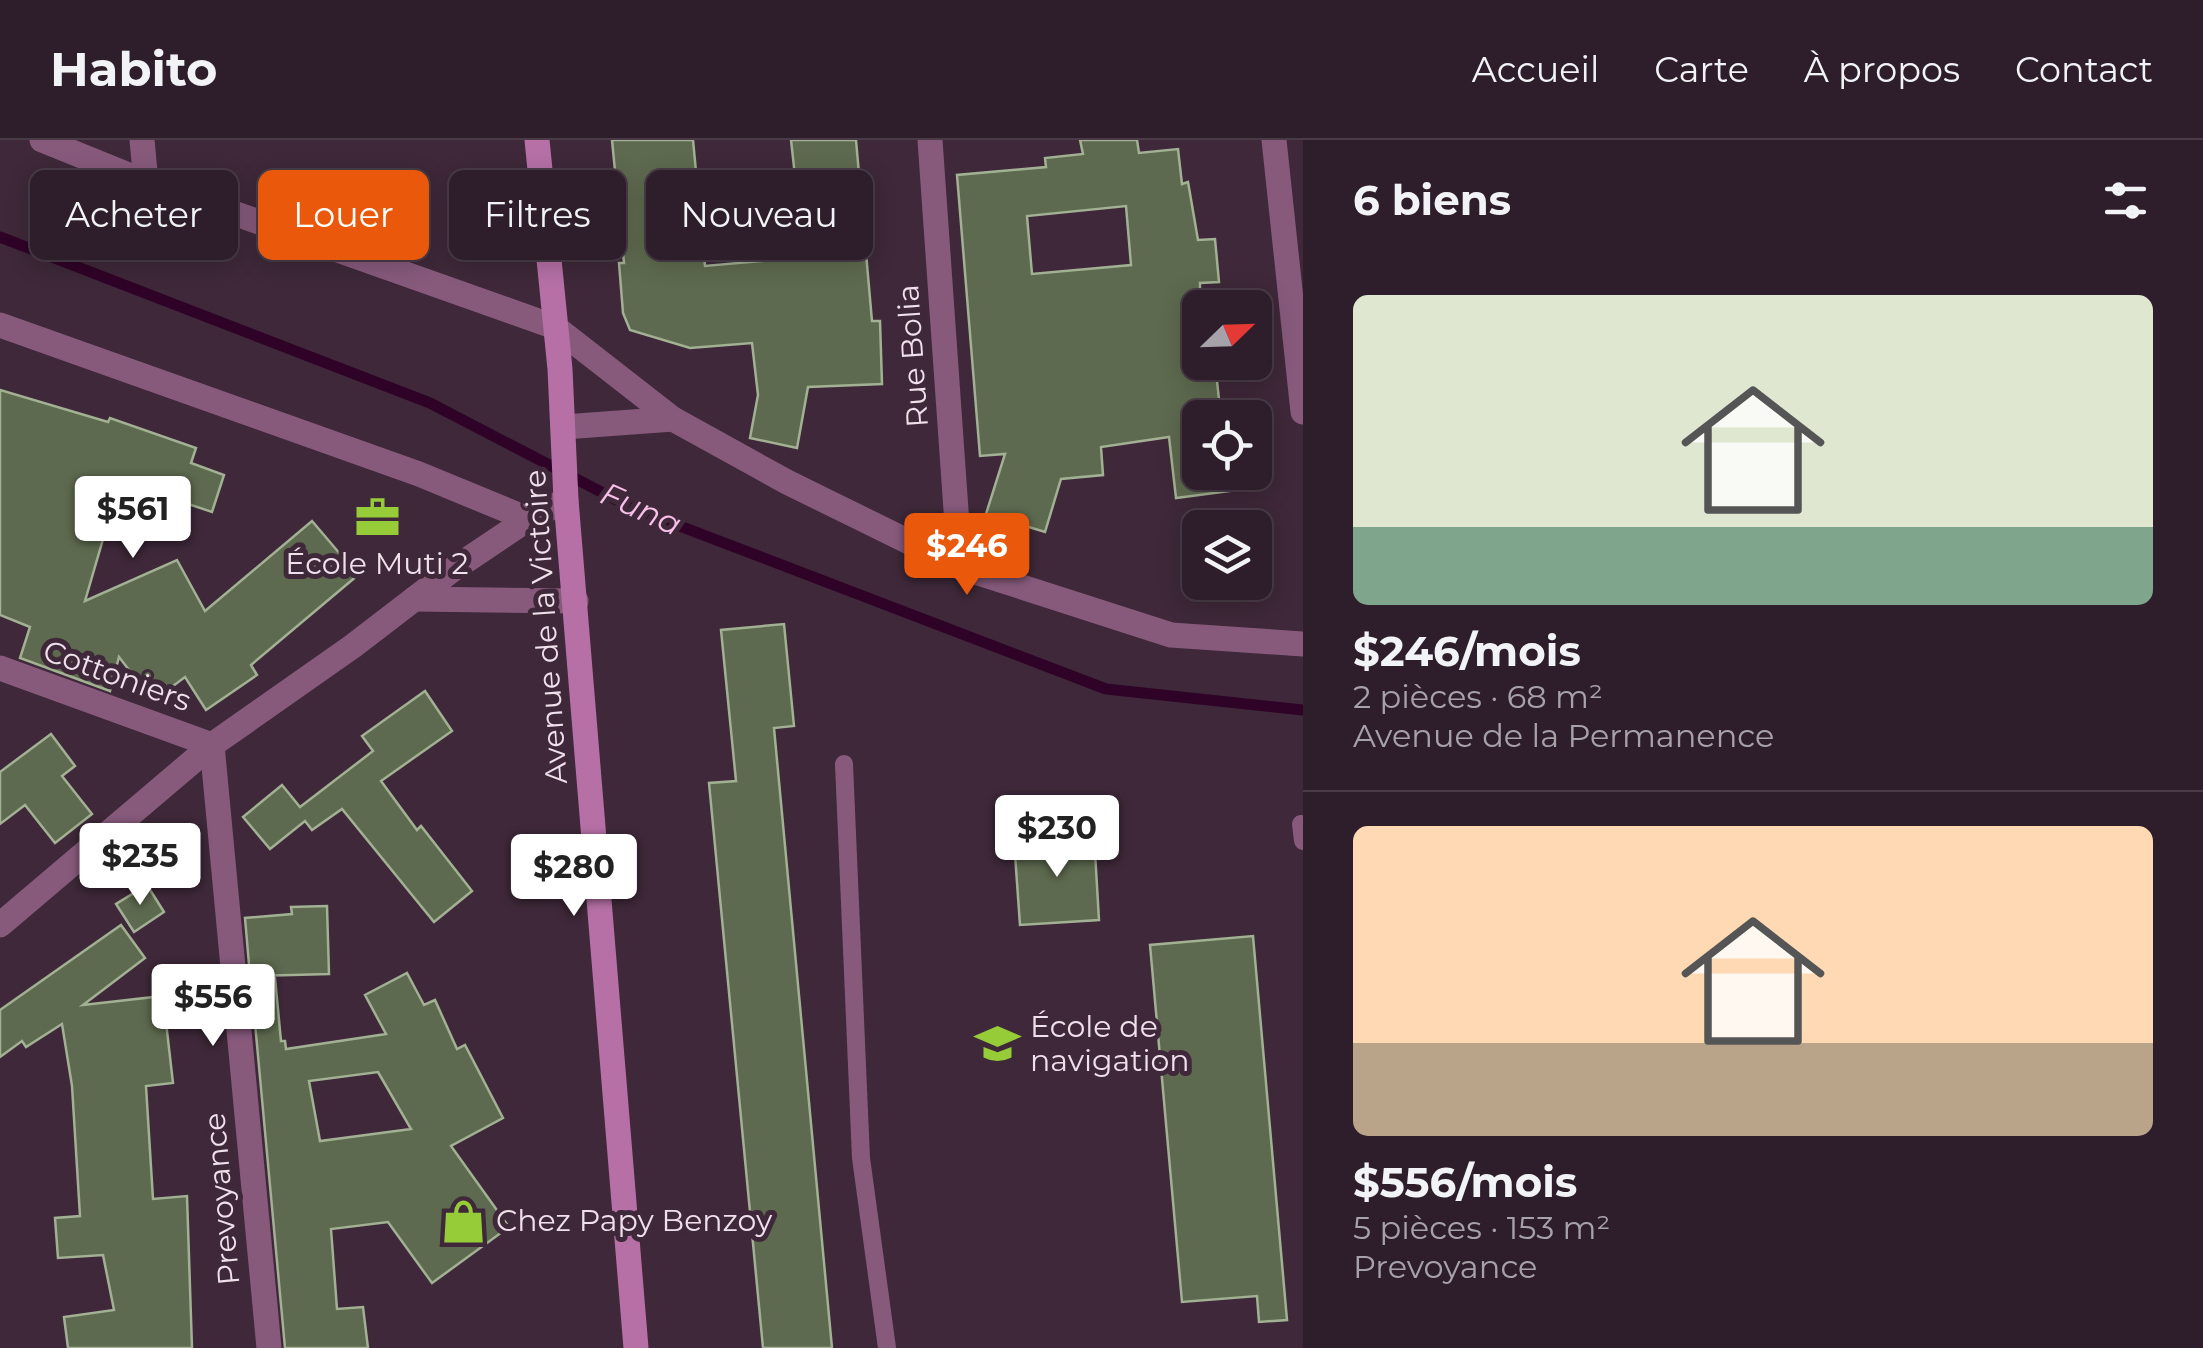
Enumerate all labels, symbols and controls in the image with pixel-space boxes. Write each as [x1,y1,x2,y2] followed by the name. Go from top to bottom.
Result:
[50,40,217,98] text: Habito
[1472,48,1599,91] text: Accueil
[1654,48,1749,91] text: Carte
[1804,48,1960,91] text: À propos
[2015,48,2153,91] text: Contact
[30,170,238,260] chip: Acheter
[258,170,429,260] chip: Louer
[449,170,626,260] chip: Filtres
[646,170,873,260] chip: Nouveau
[2098,173,2153,228] icon: filters
[1353,174,1511,226] text: 6 biens
[889,283,936,429] street label: Rue Bolia
[1182,290,1272,380] north arrow
[1182,290,1272,600] map controls
[1663,360,1843,540] icon: home
[1182,400,1272,490] button: locate
[516,469,575,785] street label: Avenue de la Victoire
[595,474,688,544] water label: Funa
[74,476,192,561] pin: $561
[97,489,169,528] text: $561
[353,493,401,541] office icon: École Muti 2
[1182,510,1272,600] button: layers
[908,513,1026,598] pin: $246
[926,526,1008,565] text: $246
[285,545,469,582] place label: École Muti 2
[1353,625,1581,677] text: $246/mois
[38,632,196,719] street label: Cottoniers
[1353,677,1603,716] text: 2 pièces · 68 m²
[1353,716,1774,755] text: Avenue de la Permanence
[998,795,1116,880] pin: $230
[1017,808,1097,847] text: $230
[81,823,199,908] pin: $235
[515,834,633,919] pin: $280
[102,836,178,875] text: $235
[533,847,615,886] text: $280
[1663,891,1843,1071] icon: home
[154,964,272,1049] pin: $556
[174,977,252,1016] text: $556
[1030,1008,1190,1079] place label: École de navigation
[973,1020,1021,1068] school or university icon: École de navigation
[196,1111,247,1287] street label: Prevoyance
[1353,1156,1577,1208] text: $556/mois
[439,1197,487,1245] shop icon: Chez Papy Benzoy
[496,1202,773,1239] place label: Chez Papy Benzoy
[1353,1208,1610,1247] text: 5 pièces · 153 m²
[1353,1247,1537,1286] text: Prevoyance

